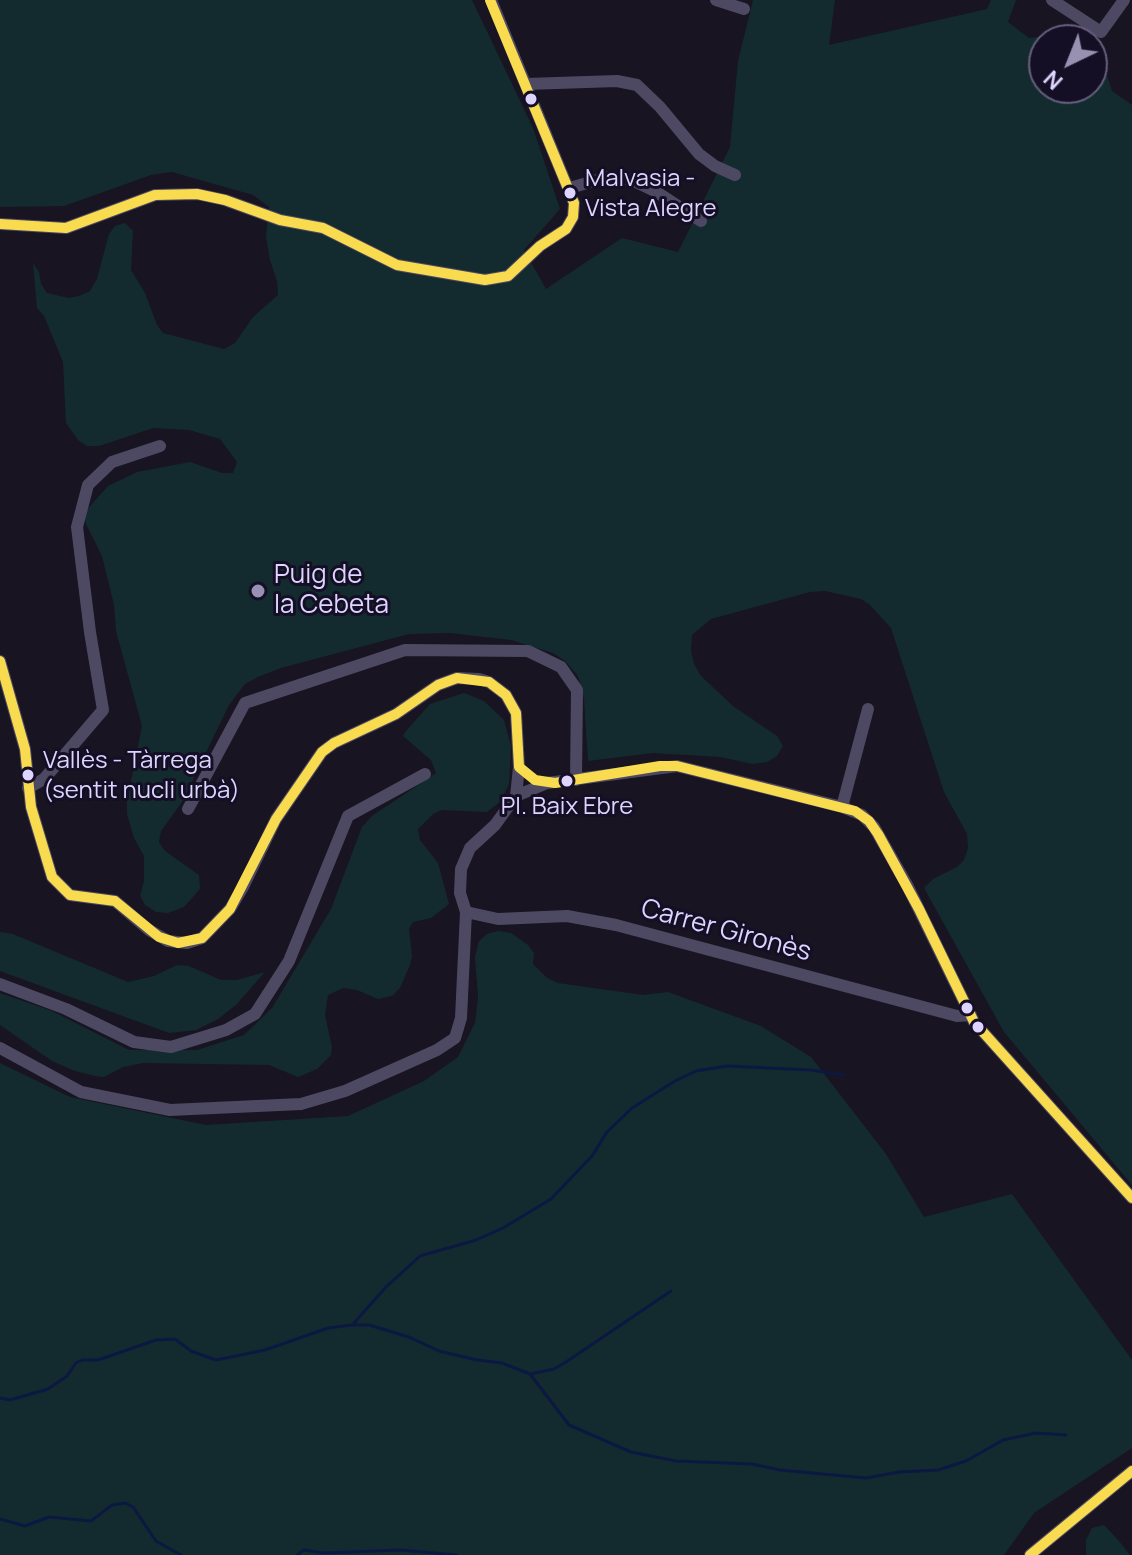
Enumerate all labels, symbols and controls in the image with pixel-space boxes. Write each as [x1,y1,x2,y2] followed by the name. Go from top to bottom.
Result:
[1028,24,1108,104] north arrow
[1037,64,1069,96] text: N
[523,91,539,107] unlabelled marker
[585,165,716,221] place label: Malvasia - Vista Alegre
[562,185,578,201] marker: Malvasia - Vista Alegre
[274,560,389,622] place label: Puig de la Cebeta
[249,582,267,600] marker: Puig de la Cebeta
[43,747,240,803] place label: Vallès - Tàrrega (sentit nucli urbà)
[20,767,36,783] marker: Vallès - Tàrrega (sentit nucli urbà)
[559,773,575,789] marker: Pl. Baix Ebre
[501,793,633,821] place label: Pl. Baix Ebre
[638,893,814,969] street label: Carrer Gironès
[959,1000,975,1016] unlabelled marker
[970,1019,986,1035] unlabelled marker

